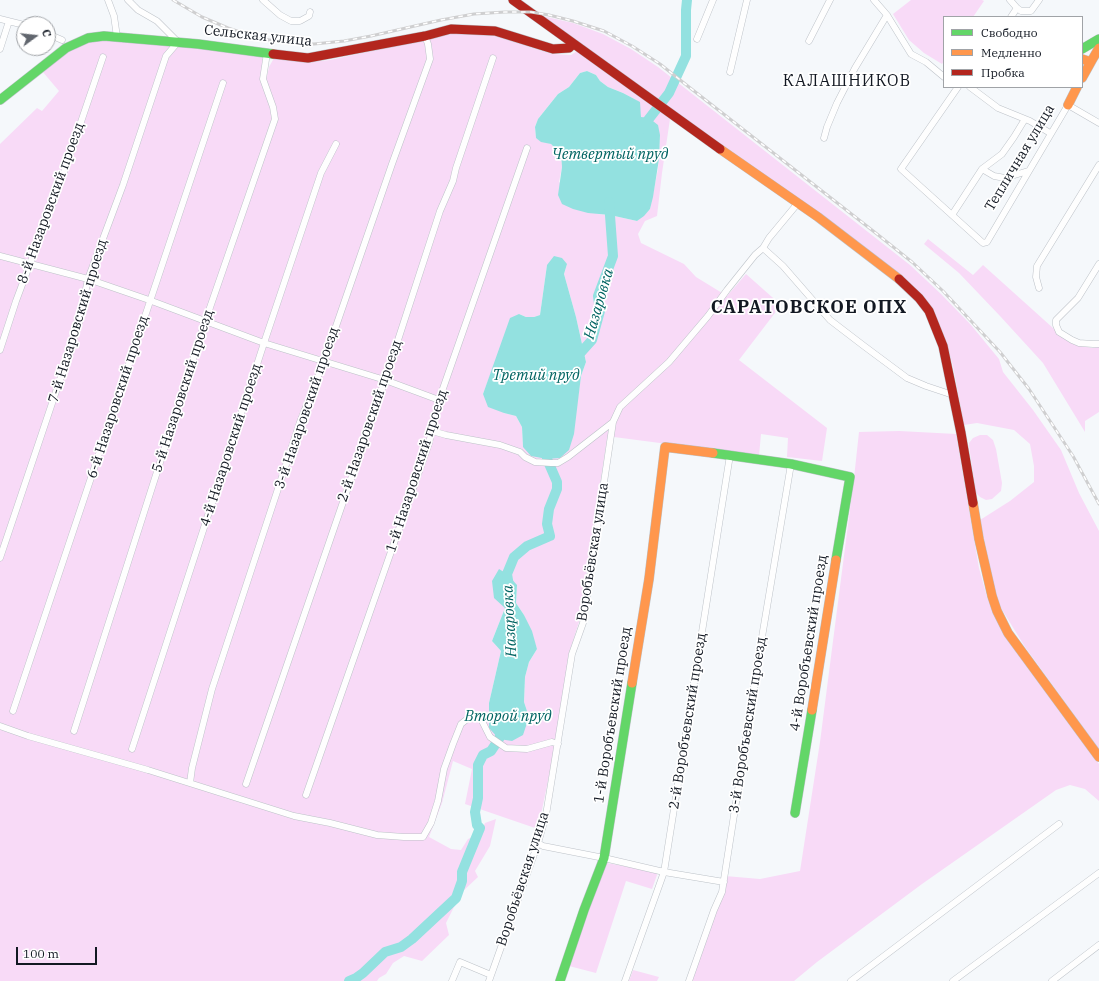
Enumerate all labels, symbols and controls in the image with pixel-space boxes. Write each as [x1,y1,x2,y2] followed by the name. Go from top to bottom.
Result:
[16,16,56,56] north arrow
[943,16,1083,88] legend
[203,22,313,50] street label: Сельская улица
[981,25,1038,40] text: Свободно
[39,28,54,38] text: С
[981,45,1042,60] text: Медленно
[981,65,1025,80] text: Пробка
[783,71,911,91] district label: КАЛАШНИКОВ
[982,102,1058,214] street label: Тепличная улица
[14,120,88,286] street label: 8-й Назаровский проезд
[552,146,668,164] water label: Четвертый пруд
[45,237,111,405] street label: 7-й Назаровский проезд
[580,267,618,341] water label: Назаровка
[711,297,907,319] district label: САРАТОВСКОЕ ОПХ
[149,307,217,475] street label: 5-й Назаровский проезд
[84,313,152,481] street label: 6-й Назаровский проезд
[271,325,343,491] street label: 3-й Назаровский проезд
[334,338,406,504] street label: 2-й Назаровский проезд
[197,361,265,529] street label: 4-й Назаровский проезд
[492,367,580,385] water label: Третий пруд
[383,387,451,555] street label: 1-й Назаровский проезд
[574,481,612,623] street label: Воробьёвская улица
[787,554,831,732] street label: 4-й Воробъевский проезд
[499,584,521,658] water label: Назаровка
[591,626,635,804] street label: 1-й Воробъевский проезд
[666,632,710,810] street label: 2-й Воробъевский проезд
[726,636,770,814] street label: 3-й Воробъевский проезд
[464,708,552,726] water label: Второй пруд
[493,810,553,948] street label: Воробьёвская улица
[18,939,99,965] scale bar
[23,946,59,961] text: 100 m

